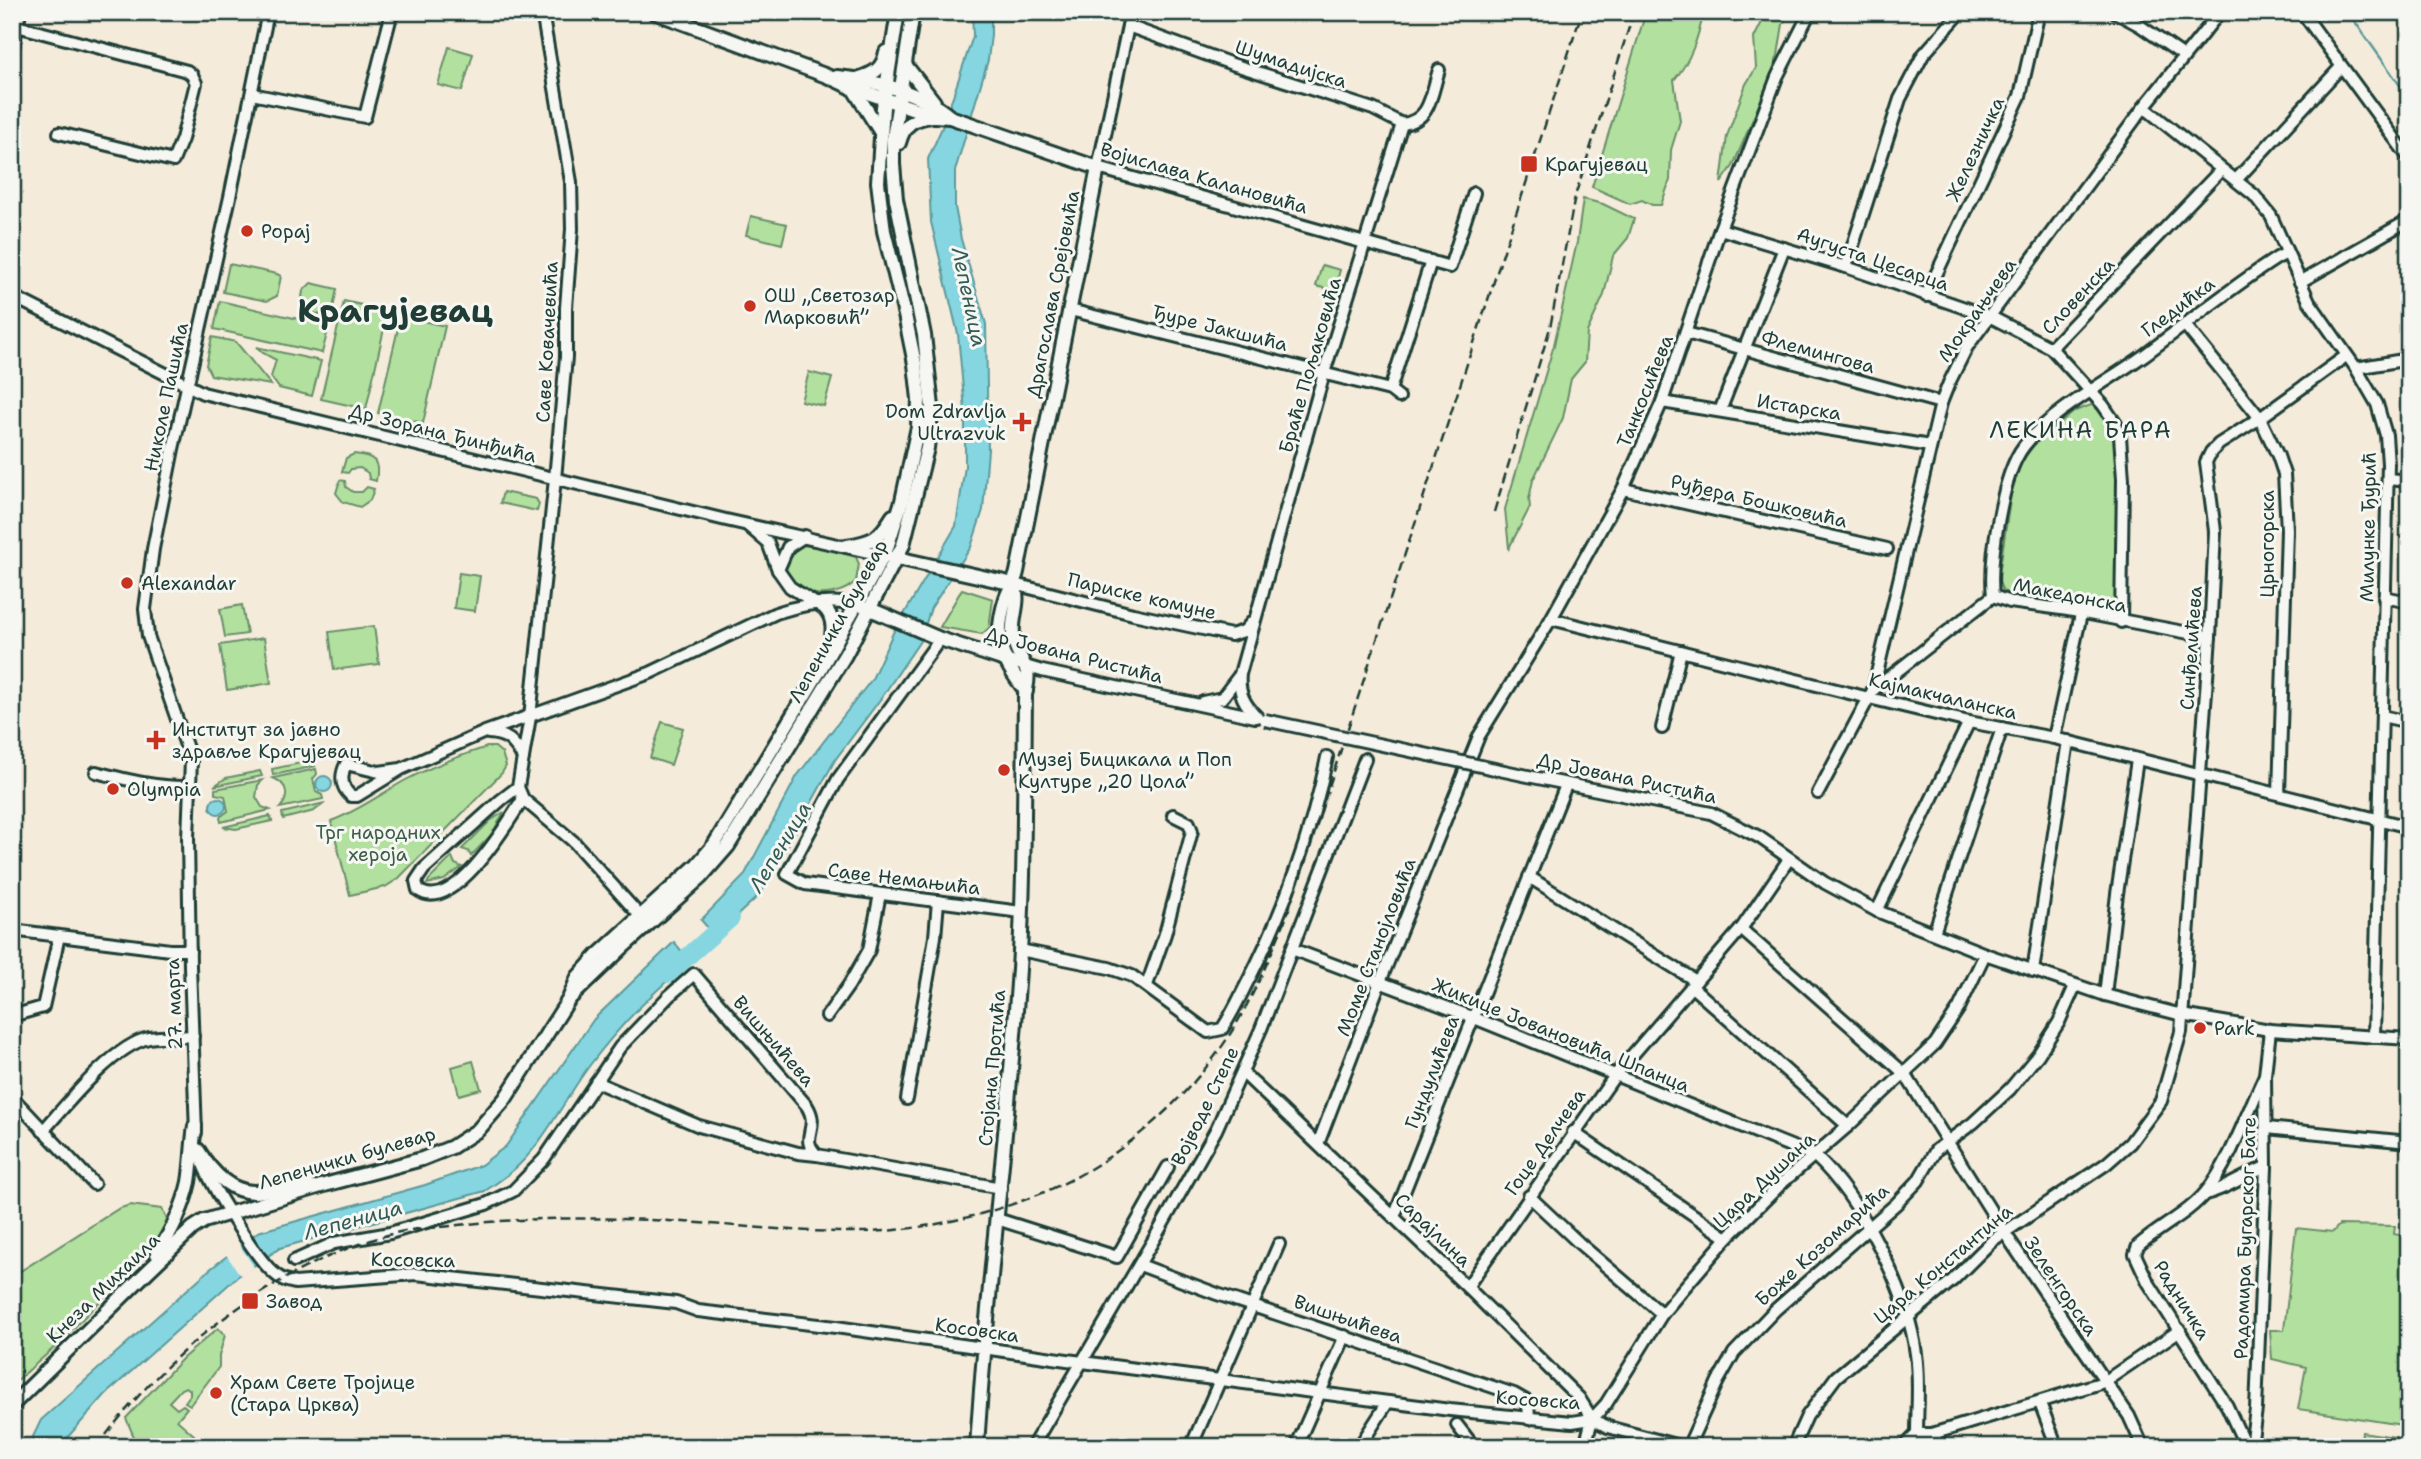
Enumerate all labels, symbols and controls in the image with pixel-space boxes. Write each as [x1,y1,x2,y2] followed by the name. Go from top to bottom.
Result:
[1232,34,1350,94] street label: Шумадијска
[1940,93,2010,205] street label: Железничка
[1097,136,1311,220] street label: Војислава Калановића
[1545,152,1648,177] place label: Крагујевац
[1519,154,1539,174] marker: Крагујевац
[1021,188,1085,400] street label: Драгослава Срејовића
[261,219,310,244] place label: Popaj
[1794,221,1953,297] street label: Аугуста Цесарца
[239,223,255,239] marker: Popaj
[945,244,993,349] water label: Лепеница
[2036,252,2120,340] street label: Словенска
[1932,253,2022,367] street label: Мокрањчева
[530,260,564,423] street label: Саве Ковачевића
[2136,271,2220,343] street label: Гледићка
[1273,274,1347,456] street label: Браће Пољаковића
[764,283,895,330] place label: ОШ „Светозар Марковић”
[297,288,493,333] district label: Крагујевац
[742,298,758,314] marker: ОШ „Светозар Марковић”
[1150,299,1291,357] street label: Ђуре Јакшића
[138,320,194,474] street label: Николе Пашића
[1758,325,1878,379] street label: Флемингова
[1611,331,1679,451] street label: Танкосићева
[1755,388,1843,426] street label: Истарска
[347,398,539,468] street label: Др Зорана Ђинђића
[885,399,1006,446] place label: Dom Zdravlja Ultrazvuk
[1012,412,1032,432] marker: Dom Zdravlja Ultrazvuk
[1989,415,2173,445] district label: ЛЕКИНА БАРА
[2354,452,2382,602] street label: Милунке Ђурић
[1668,469,1850,534] street label: Руђера Бошковића
[2255,490,2280,598] street label: Црногорска
[783,535,893,707] street label: Лепенички булевар
[1065,567,1219,625] street label: Париске комуне
[141,571,237,596] place label: Alexandar
[2011,572,2129,618] street label: Македонска
[119,575,135,591] marker: Alexandar
[2174,585,2208,711] street label: Синђелићева
[982,621,1166,689] street label: Др Јована Ристића
[1866,667,2020,725] street label: Кајмакчаланска
[172,717,361,764] place label: Институт за јавно здравље Крагујевац
[146,730,166,750] marker: Институт за јавно здравље Крагујевац
[1018,747,1232,794] place label: Музеј Бицикала и Поп Културе „20 Цола”
[1535,747,1719,809] street label: Др Јована Ристића
[996,762,1012,778] marker: Музеј Бицикала и Поп Културе „20 Цола”
[127,777,201,802] place label: Olympia
[105,781,121,797] marker: Olympia
[741,796,818,898] water label: Лепеница
[315,820,441,867] park label: Трг народних хероја
[1330,854,1422,1040] street label: Моме Станојловића
[826,857,982,901] street label: Саве Немањића
[160,957,188,1050] street label: 27. марта
[1429,972,1693,1098] street label: Жикице Јовановића Шпанца
[973,989,1011,1147] street label: Стојана Протића
[728,990,821,1092] street label: Вишњићева
[1399,1012,1465,1132] street label: Гундулићева
[2214,1016,2255,1041] place label: Park
[2192,1020,2208,1036] marker: Park
[1165,1042,1245,1170] street label: Војводе Степе
[1499,1083,1591,1200] street label: Гоце Делчева
[2228,1116,2262,1360] street label: Радомира Бугарског Бате
[256,1121,438,1195] street label: Лепенички булевар
[1708,1126,1821,1234] street label: Цара Душана
[1750,1178,1894,1312] street label: Боже Козомарића
[1390,1188,1476,1273] street label: Сарајлина
[300,1193,405,1247] water label: Лепеница
[1868,1198,2018,1329] street label: Цара Константина
[41,1227,165,1349] street label: Кнеза Михаила
[2018,1231,2104,1341] street label: Зеленгорска
[370,1247,456,1273] street label: Косовска
[2148,1256,2216,1345] street label: Радничка
[266,1289,322,1314] place label: Завод
[1291,1289,1406,1349] street label: Вишњићева
[240,1291,260,1311] marker: Завод
[933,1312,1021,1348] street label: Косовска
[230,1370,415,1417] place label: Храм Свете Тројице (Стара Црква)
[208,1385,224,1401] marker: Храм Свете Тројице (Стара Црква)
[1495,1385,1581,1415] street label: Косовска

